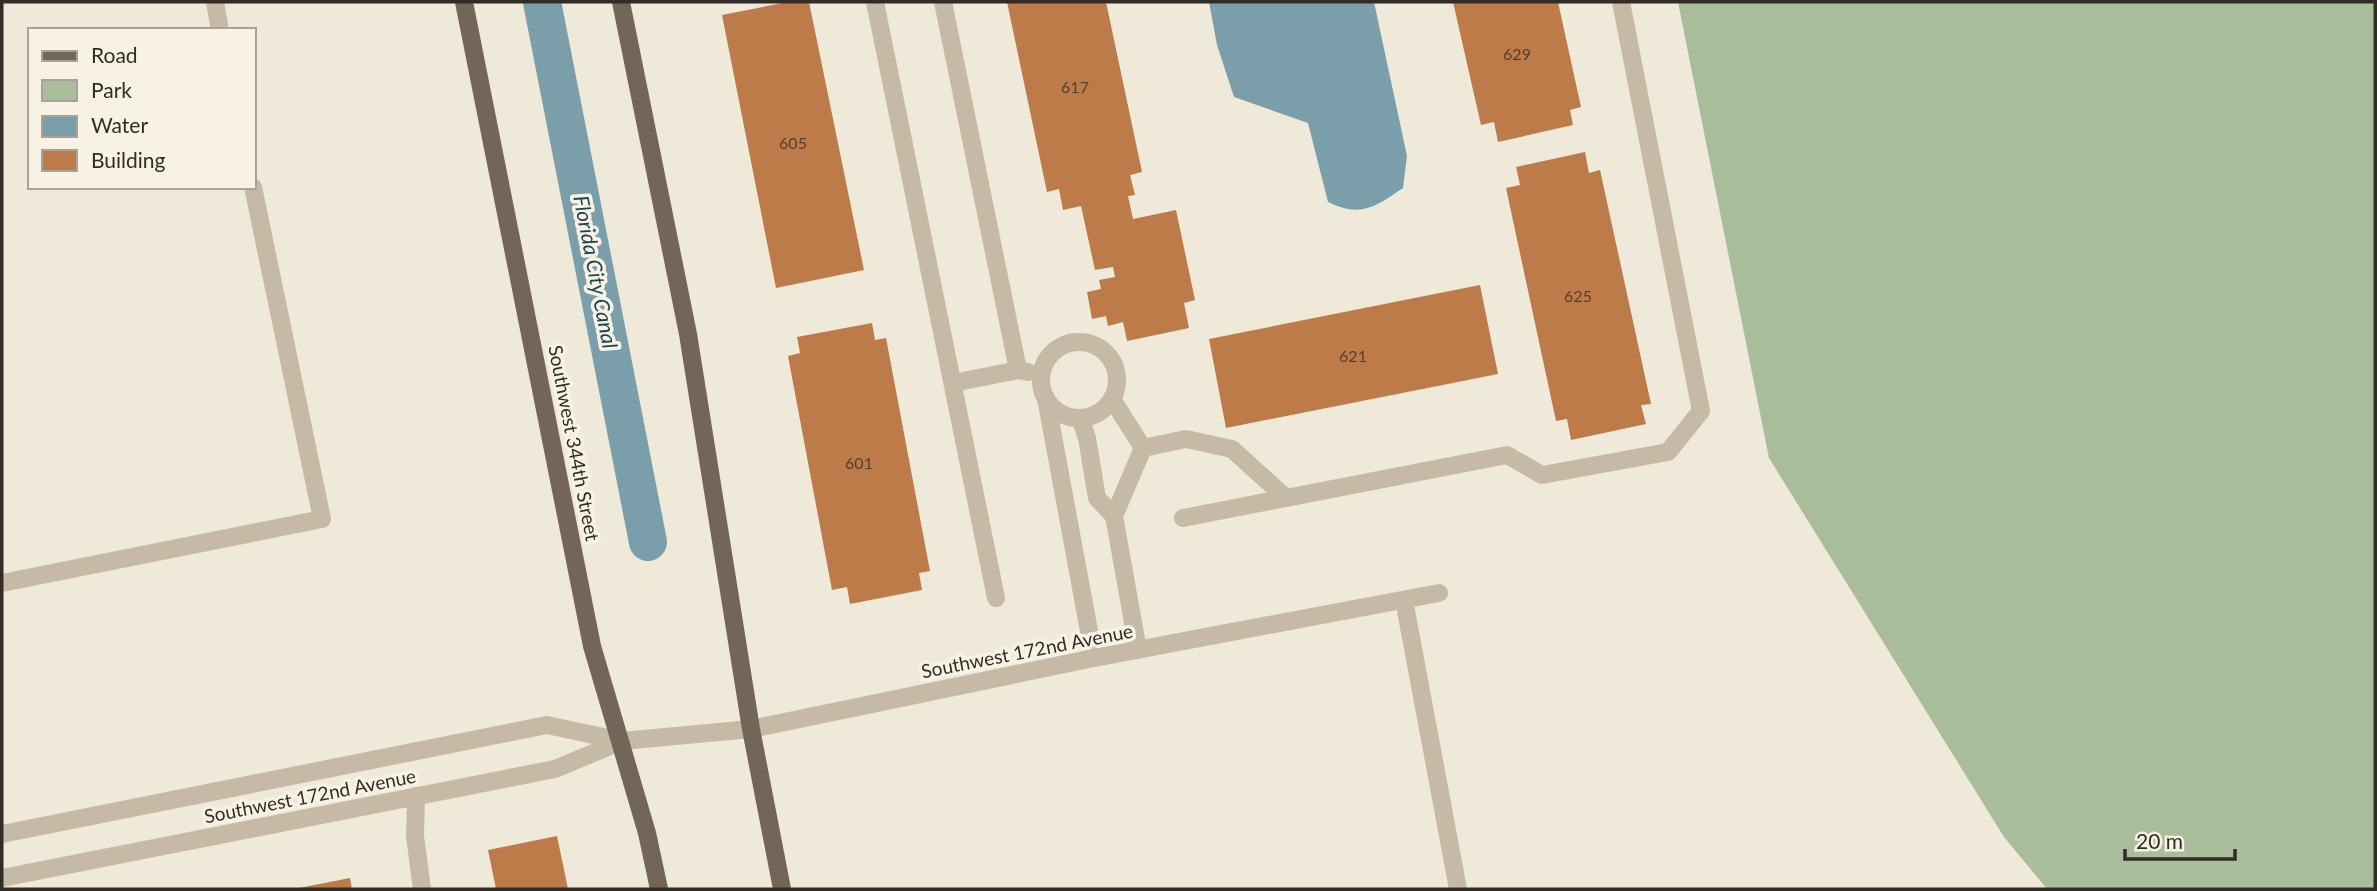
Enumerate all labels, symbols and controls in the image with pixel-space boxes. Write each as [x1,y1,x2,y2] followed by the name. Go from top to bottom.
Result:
[28,28,256,189] legend
[91,42,138,67] text: Road
[1503,44,1531,63] house number: 629
[91,77,132,102] text: Park
[1061,77,1089,96] house number: 617
[91,112,148,137] text: Water
[779,133,807,152] house number: 605
[91,147,166,172] text: Building
[569,193,624,351] water label: Florida City Canal
[1564,286,1592,305] house number: 625
[544,343,605,543] street label: Southwest 344th Street
[1339,346,1367,365] house number: 621
[845,453,873,472] house number: 601
[919,619,1135,682] street label: Southwest 172nd Avenue
[202,764,418,827] street label: Southwest 172nd Avenue
[2125,818,2235,862] scale bar
[2136,828,2183,853] text: 20 m

